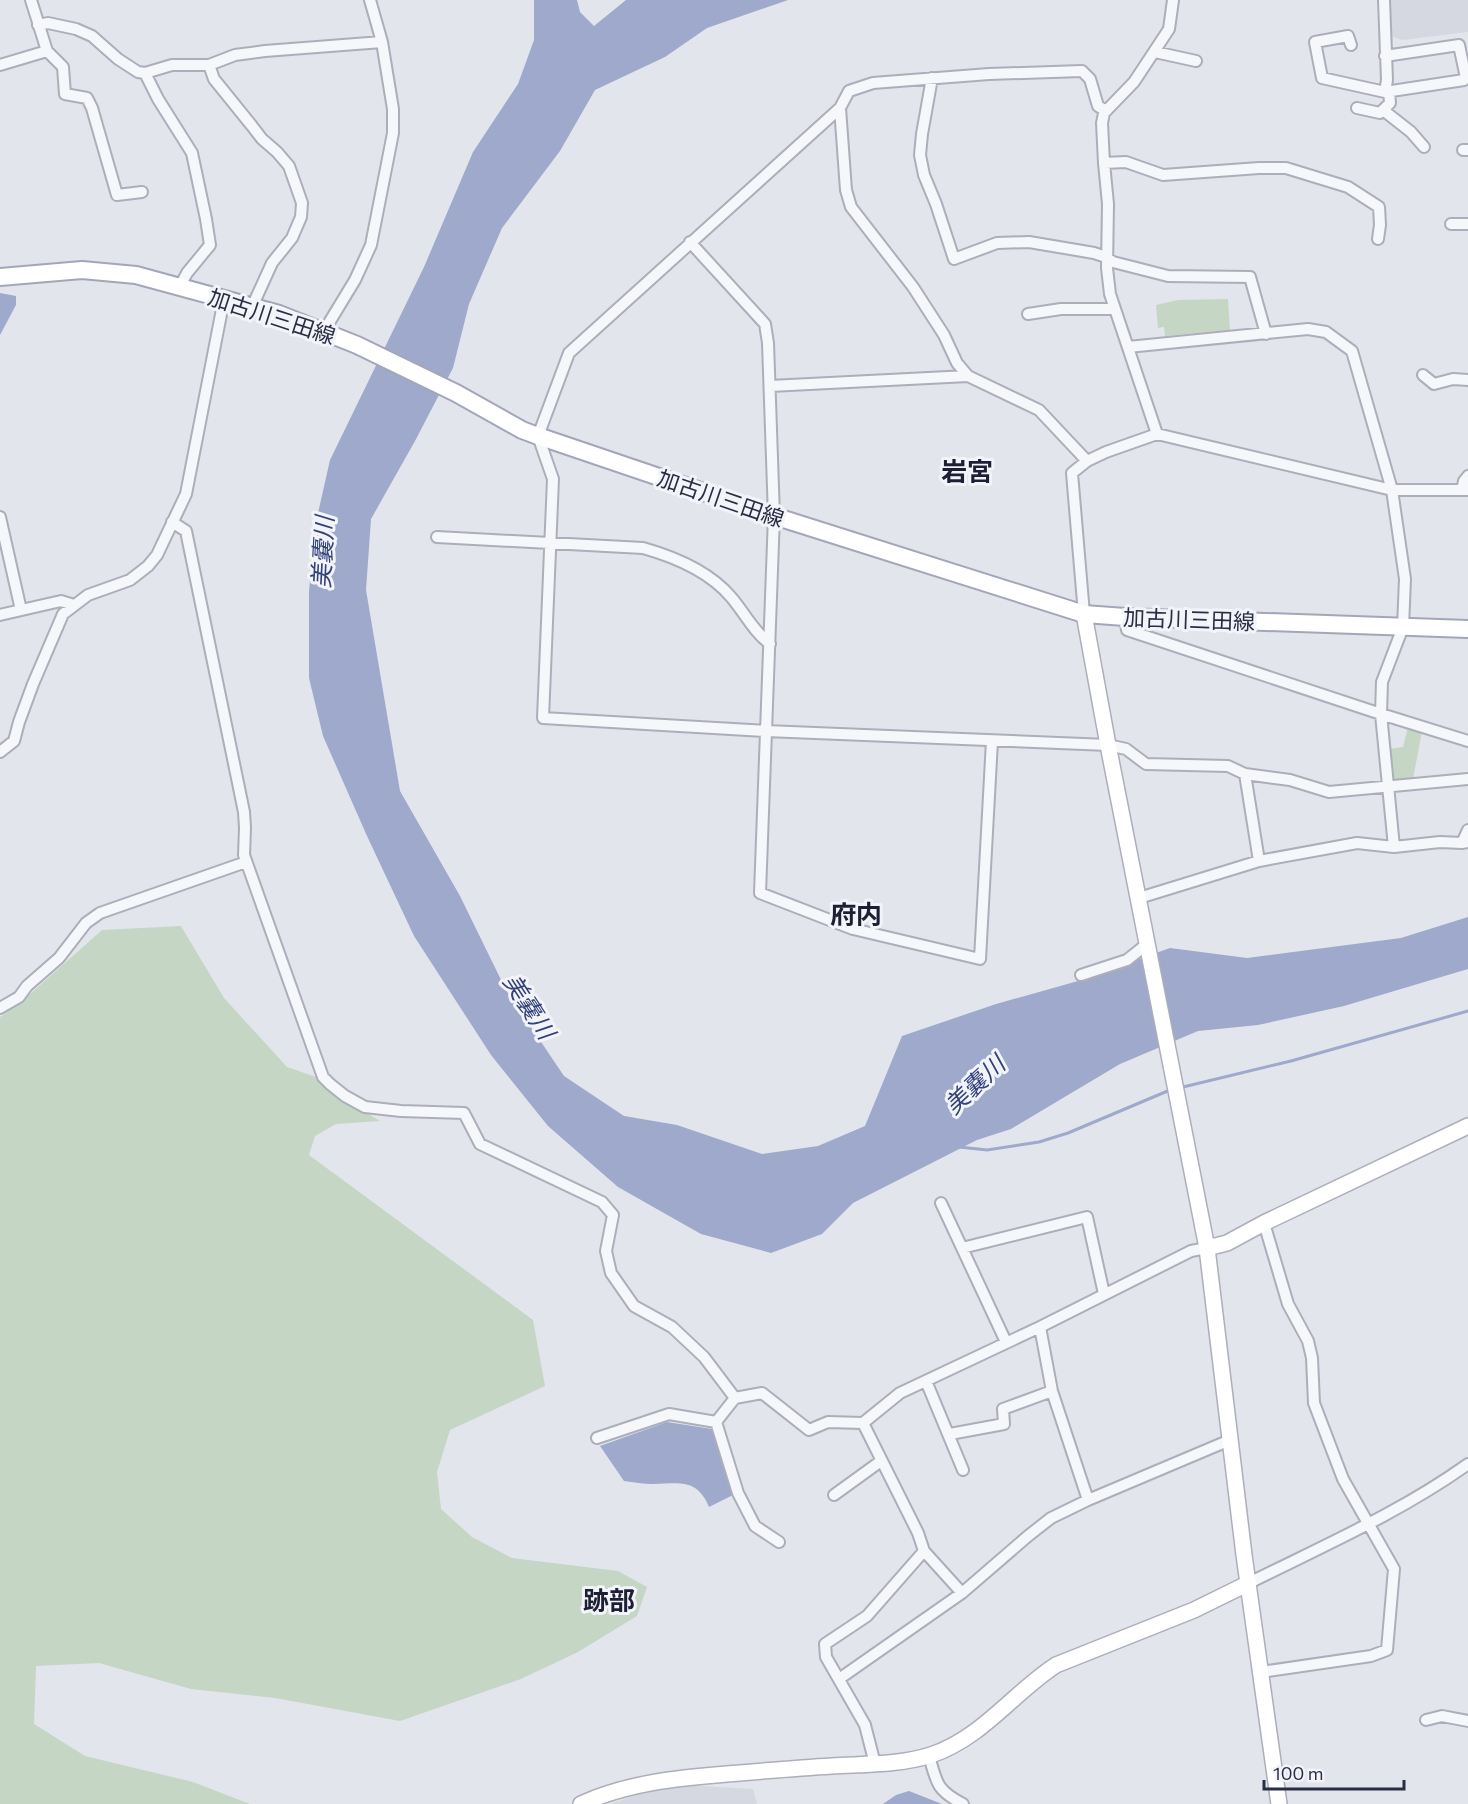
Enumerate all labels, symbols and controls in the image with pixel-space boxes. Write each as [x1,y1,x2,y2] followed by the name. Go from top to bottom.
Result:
[205,283,339,349] street label: 加古川三田線
[941,455,993,486] district label: 岩宮
[654,464,788,532] street label: 加古川三田線
[306,512,339,589] water label: 美嚢川
[1123,603,1255,635] street label: 加古川三田線
[830,898,882,929] district label: 府内
[498,968,563,1047] water label: 美嚢川
[938,1047,1012,1119] water label: 美嚢川
[583,1584,635,1615] district label: 跡部
[1264,1753,1404,1791] scale bar
[1273,1762,1323,1784] text: 100 m

